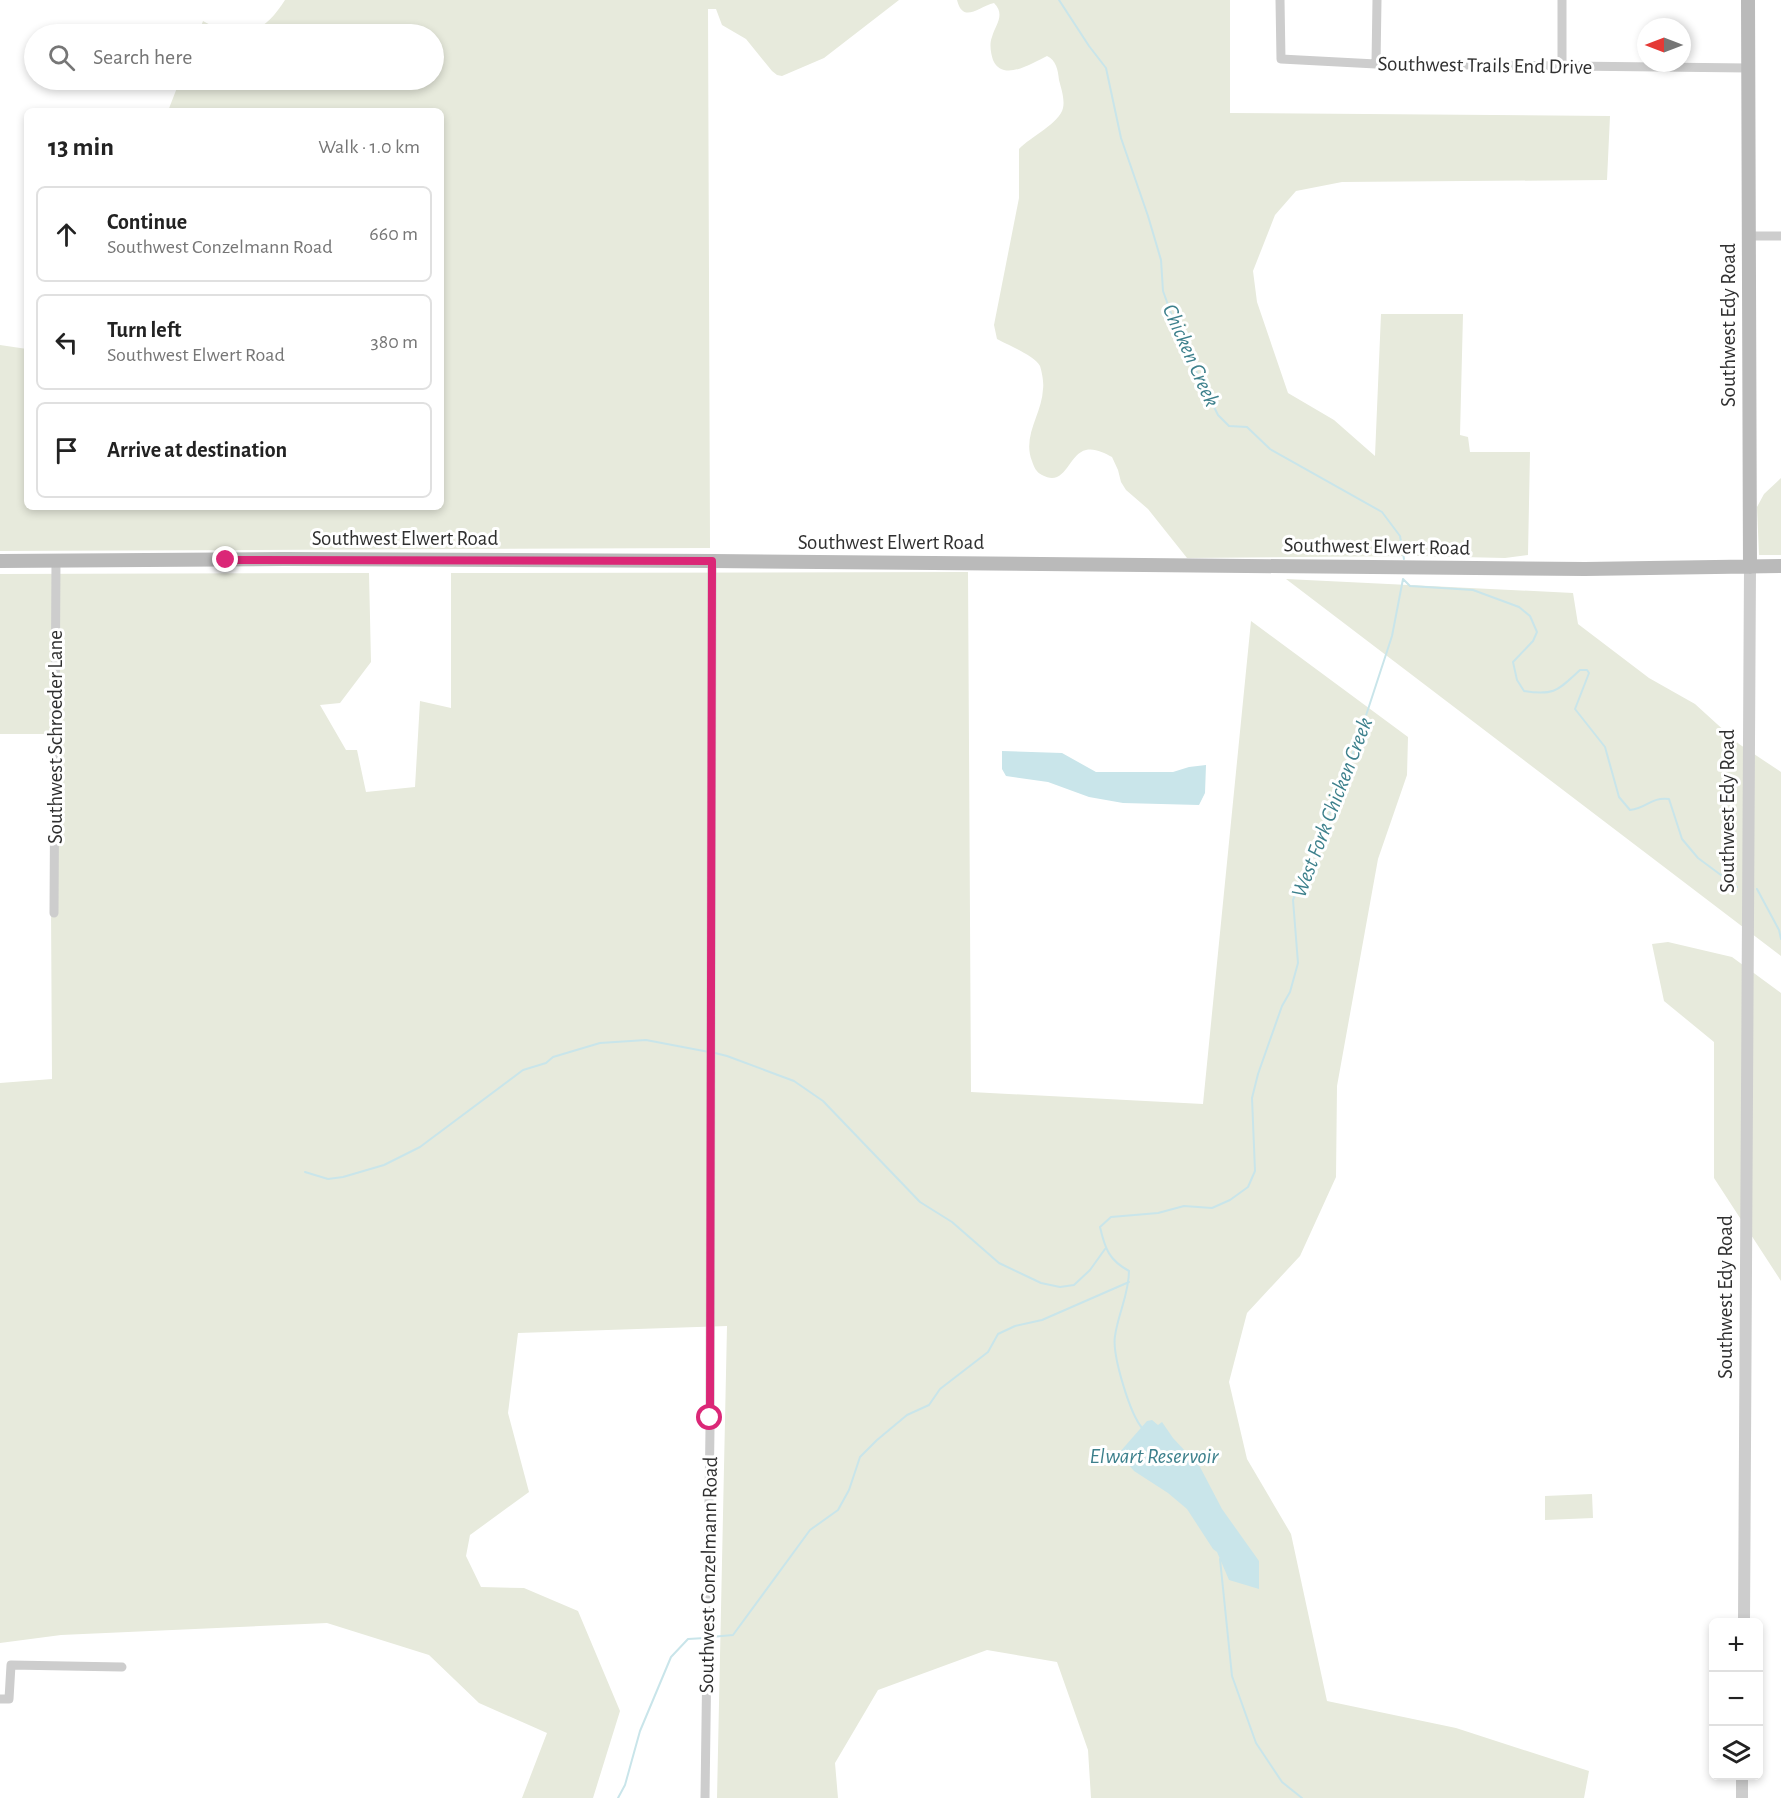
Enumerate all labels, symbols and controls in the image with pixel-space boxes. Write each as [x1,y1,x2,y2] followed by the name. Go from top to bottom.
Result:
[1637,18,1691,72] north arrow
[24,24,444,90] search box
[45,41,78,74] icon: search
[93,46,192,68] text: Search here
[1377,53,1593,78] street label: Southwest Trails End Drive
[48,134,114,160] text: 13 min
[318,137,420,157] text: Walk · 1.0 km
[107,211,187,233] text: Continue
[50,218,83,251] icon: ahead
[369,224,418,244] text: 660 m
[107,237,333,257] text: Southwest Conzelmann Road
[1718,243,1739,407] street label: Southwest Edy Road
[1159,301,1223,410] water label: Chicken Creek
[107,319,181,341] text: Turn left
[50,326,83,359] icon: left
[370,332,418,352] text: 380 m
[107,345,285,365] text: Southwest Elwert Road
[50,434,83,467] icon: arrive
[107,439,287,461] text: Arrive at destination
[312,528,498,549] street label: Southwest Elwert Road
[798,532,984,553] street label: Southwest Elwert Road
[1283,534,1471,559] street label: Southwest Elwert Road
[212,546,238,572] route end
[45,630,66,844] street label: Southwest Schroeder Lane
[1287,714,1376,900] water label: West Fork Chicken Creek
[1717,729,1738,893] street label: Southwest Edy Road
[1715,1215,1736,1379] street label: Southwest Edy Road
[696,1404,722,1430] route start
[1089,1445,1219,1467] water label: Elwart Reservoir
[696,1456,721,1694] street label: Southwest Conzelmann Road
[1709,1618,1763,1780] map controls
[1709,1618,1763,1672] button: +
[1709,1672,1763,1726] button: −
[1709,1726,1763,1780] button: layers

